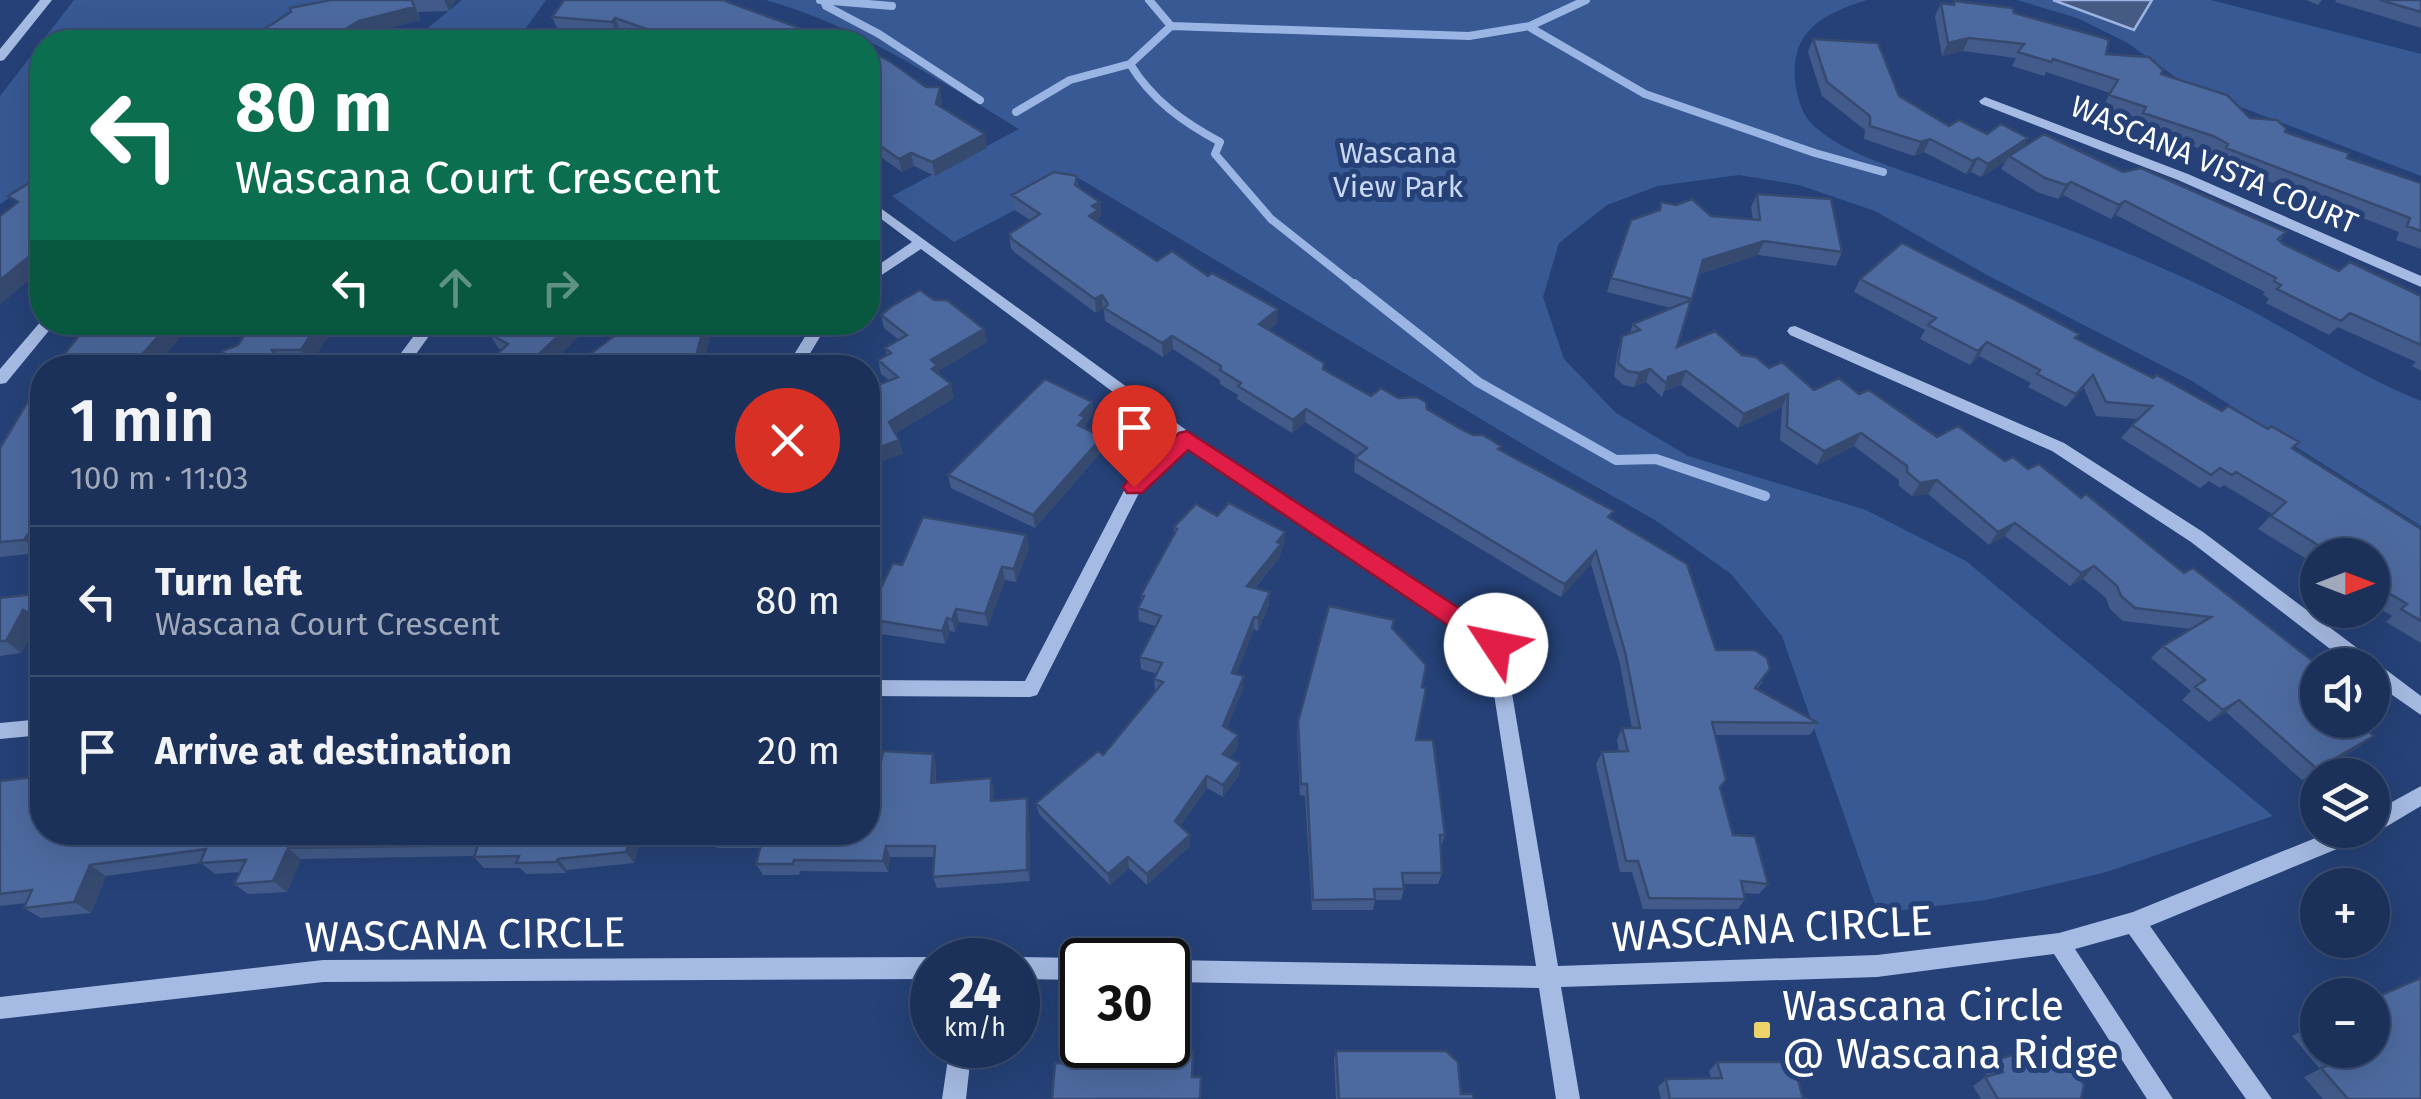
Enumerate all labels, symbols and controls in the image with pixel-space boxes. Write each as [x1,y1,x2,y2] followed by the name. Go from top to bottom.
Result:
[235,66,392,150] text: 80 m
[70,70,200,200] icon: left
[2065,88,2363,242] street label: WASCANA VISTA COURT
[1333,135,1464,205] park label: Wascana View Park
[235,151,720,205] text: Wascana Court Crescent
[323,260,378,315] icon: left
[428,260,483,315] icon: ahead
[533,260,588,315] icon: right
[70,385,215,457] text: 1 min
[1092,385,1177,488] pin
[735,388,840,493] button: close
[1107,400,1162,455] icon: arrive
[70,459,249,497] text: 100 m · 11:03
[2300,538,2390,628] north arrow
[2300,538,2390,1068] map controls
[155,559,302,605] text: Turn left
[70,574,125,629] icon: left
[755,578,840,624] text: 80 m
[1444,593,1548,697] position arrow
[155,605,500,643] text: Wascana Court Crescent
[2300,648,2390,738] button: sound
[70,724,125,779] icon: arrive
[155,728,512,774] text: Arrive at destination
[757,728,840,774] text: 20 m
[2300,758,2390,848] button: layers
[2300,868,2390,958] button: +
[1610,896,1934,962] street label: WASCANA CIRCLE
[304,907,626,963] street label: WASCANA CIRCLE
[1060,938,1190,1068] speed limit sign: 30
[949,961,1001,1021] text: 24
[2300,978,2390,1068] button: −
[1782,981,2119,1079] place label: Wascana Circle @ Wascana Ridge
[944,1013,1006,1043] text: km/h
[1751,1019,1773,1041] marker: Wascana Circle @ Wascana Ridge

